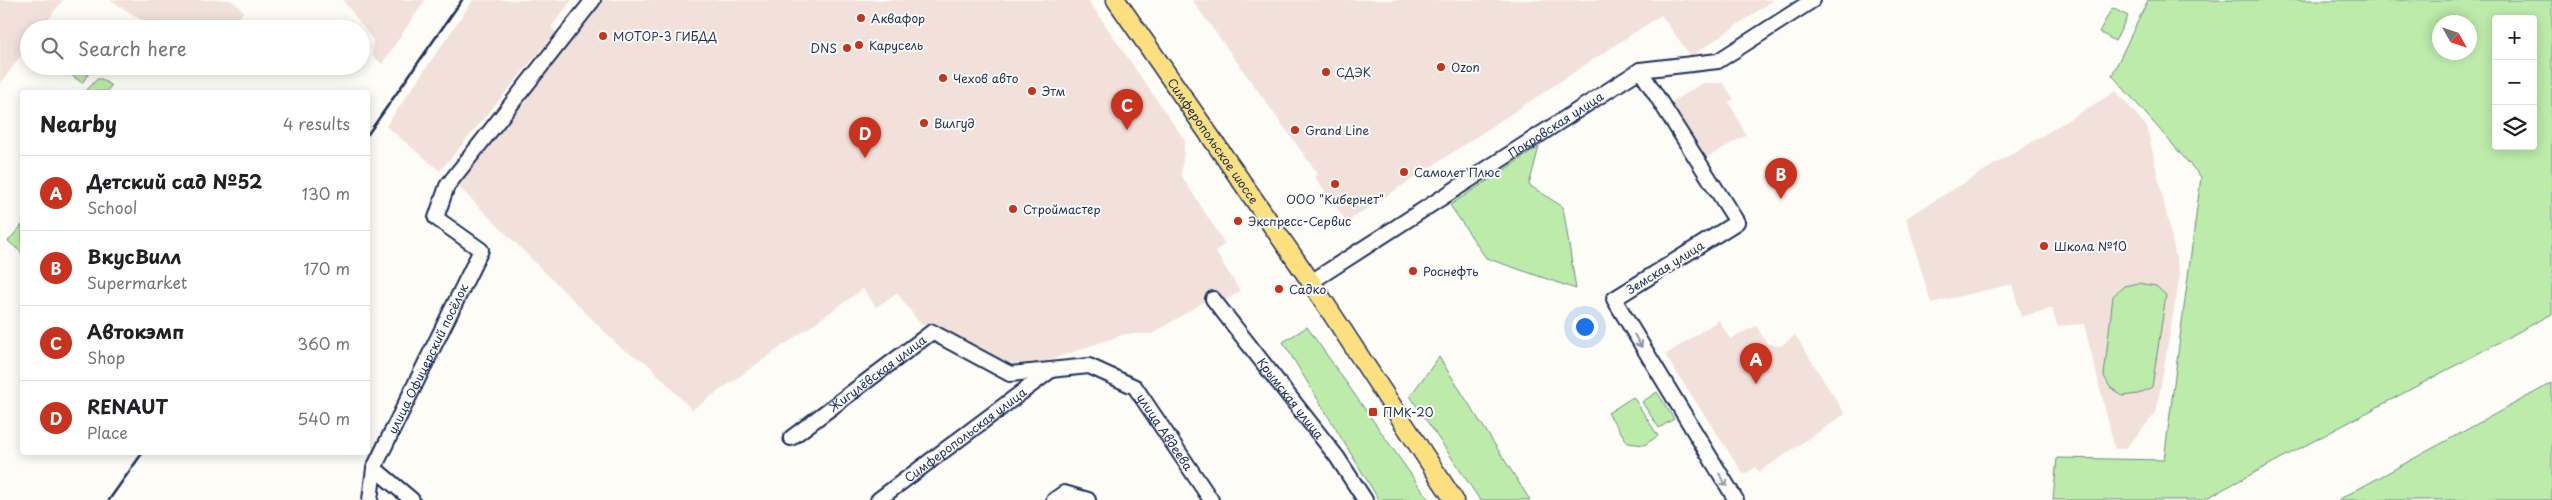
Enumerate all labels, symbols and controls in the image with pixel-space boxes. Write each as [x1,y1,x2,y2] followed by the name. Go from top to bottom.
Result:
[871,9,925,27] place label: Аквафор
[855,12,867,24] marker: Аквафор
[2432,15,2477,60] north arrow
[2492,15,2537,150] map controls
[2492,15,2537,60] button: +
[20,20,370,75] search box
[613,27,717,45] place label: МОТОР-3 ГИБДД
[597,30,609,42] marker: МОТОР-3 ГИБДД
[38,34,66,62] icon: search
[78,34,187,62] text: Search here
[869,36,923,54] place label: Карусель
[810,39,837,57] place label: DNS
[853,39,865,51] marker: Карусель
[841,42,853,54] marker: DNS
[1451,58,1480,76] place label: Ozon
[2492,60,2537,105] button: −
[1435,61,1447,73] marker: Ozon
[1336,63,1371,81] place label: СДЭК
[1320,66,1332,78] marker: СДЭК
[953,69,1019,87] place label: Чехов авто
[937,72,949,84] marker: Чехов авто
[1163,74,1263,207] street label: Симферопольское шоссе
[1041,82,1066,100] place label: Этм
[1026,85,1038,97] marker: Этм
[1504,87,1607,162] street label: Покровская улица
[1111,89,1143,130] pin: C
[2492,105,2537,150] button: layers
[40,107,117,139] text: Nearby
[283,111,350,135] text: 4 results
[934,114,975,132] place label: Вилгуд
[849,117,881,158] pin: D
[918,117,930,129] marker: Вилгуд
[1305,121,1370,139] place label: Grand Line
[1289,124,1301,136] marker: Grand Line
[1765,158,1797,199] pin: B
[1414,163,1500,181] place label: Самолет Плюс
[1398,166,1410,178] marker: Самолет Плюс
[87,167,262,195] text: Детский сад №52
[1329,178,1341,190] marker: ООО "Кибернет"
[50,181,62,205] text: A
[302,181,350,205] text: 130 m
[1286,190,1384,208] place label: ООО "Кибернет"
[87,195,137,219] text: School
[1023,200,1101,218] place label: Строймастер
[1007,203,1019,215] marker: Строймастер
[1248,212,1351,230] place label: Экспресс-Сервис
[1232,215,1244,227] marker: Экспресс-Сервис
[1623,236,1708,298] street label: Земская улица
[2054,237,2127,255] place label: Школа №10
[2038,240,2050,252] marker: Школа №10
[87,242,181,270] text: ВкусВилл
[51,256,61,280] text: B
[304,256,350,280] text: 170 m
[1423,262,1479,280] place label: Роснефть
[1407,265,1419,277] marker: Роснефть
[87,270,187,294] text: Supermarket
[383,280,473,437] street label: улица Офицерский посёлок
[1289,280,1326,298] place label: Садко
[1273,283,1285,295] marker: Садко
[1572,314,1598,340] your location
[87,317,184,345] text: Автокэмп
[824,330,930,416] street label: Жигулёвская улица
[50,331,62,355] text: C
[298,331,350,355] text: 360 m
[1634,334,1644,348] one-way arrow
[1740,343,1772,384] pin: A
[87,345,125,369] text: Shop
[1253,354,1329,443] street label: Крымская улица
[900,383,1030,486] street label: Симферопольская улица
[1133,390,1198,474] street label: улица Авдеева
[87,392,168,420] text: RENAUT
[1383,403,1434,421] place label: ПМК-20
[50,406,62,430] text: D
[297,406,350,430] text: 540 m
[1367,406,1379,418] marker: ПМК-20
[87,420,128,444] text: Place
[1719,472,1729,486] one-way arrow

